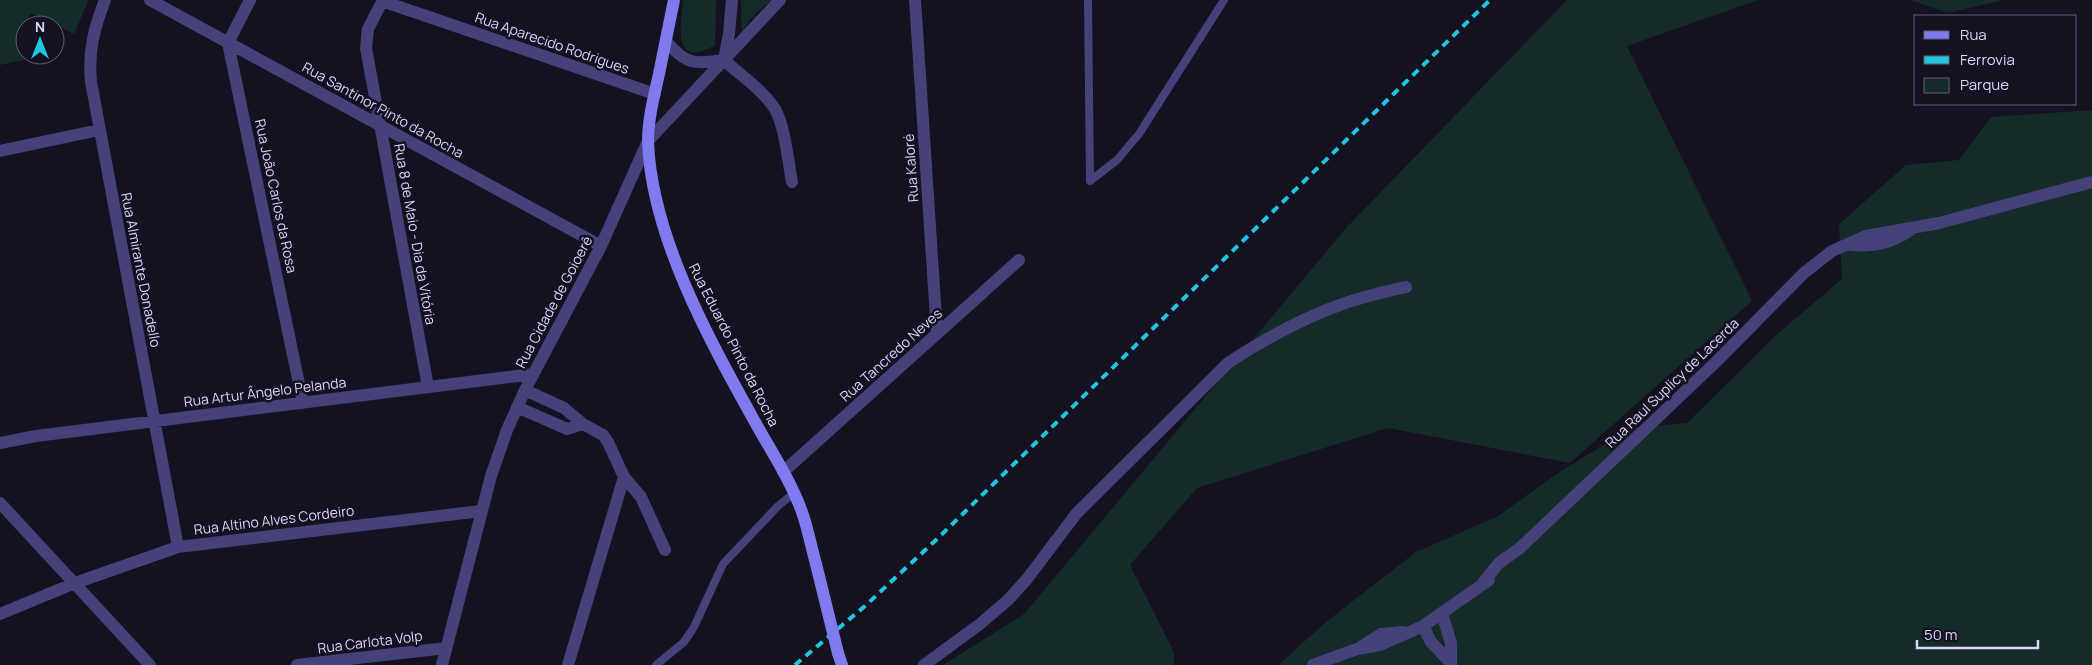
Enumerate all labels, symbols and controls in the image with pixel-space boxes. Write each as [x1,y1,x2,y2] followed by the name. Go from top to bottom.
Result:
[473,7,632,78] street label: Rua Aparecido Rodrigues
[15,15,65,65] north arrow
[1914,15,2077,105] legend
[35,17,45,36] text: N
[1960,24,1987,45] text: Rua
[1960,49,2015,70] text: Ferrovia
[299,57,467,162] street label: Rua Santinor Pinto da Rocha
[1960,74,2009,95] text: Parque
[251,117,302,275] street label: Rua João Carlos da Rosa
[899,133,922,203] street label: Rua Kaloré
[390,142,441,326] street label: Rua 8 de Maio - Dia da Vitória
[117,191,166,349] street label: Rua Almirante Donadello
[511,233,596,371] street label: Rua Cidade de Goioerê
[685,260,784,430] street label: Rua Eduardo Pinto da Rocha
[836,304,946,406] street label: Rua Tancredo Neves
[1601,314,1743,452] street label: Rua Raul Suplicy de Lacerda
[183,372,347,411] street label: Rua Artur Ângelo Pelanda
[193,500,355,539] street label: Rua Altino Alves Cordeiro
[1917,618,2038,650] scale bar
[1924,624,1958,645] text: 50 m
[316,626,424,657] street label: Rua Carlota Volp

